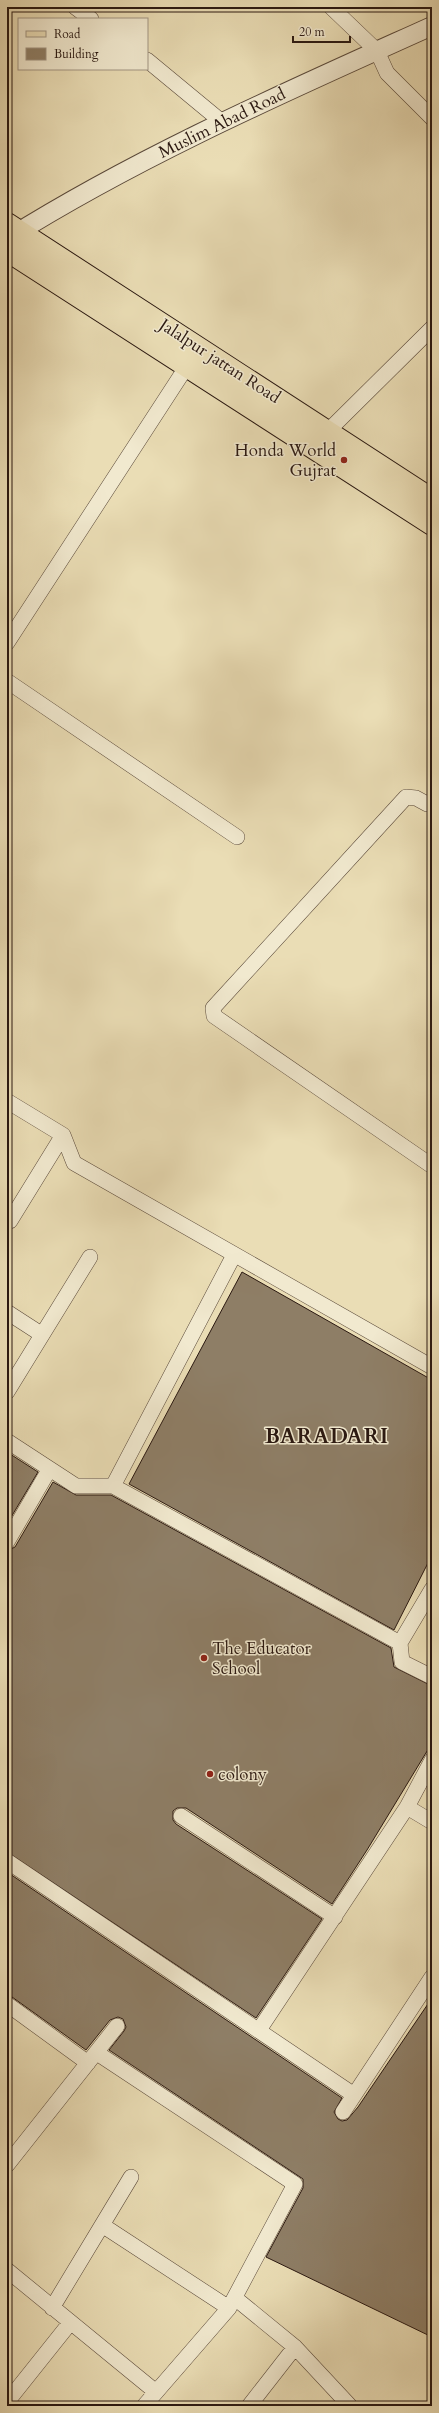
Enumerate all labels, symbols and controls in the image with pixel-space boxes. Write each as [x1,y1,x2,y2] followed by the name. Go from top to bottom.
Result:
[18,18,148,70] legend
[293,18,350,44] scale bar
[299,24,326,40] text: 20 m
[54,26,81,42] text: Road
[54,46,99,62] text: Building
[155,82,289,164] street label: Muslim Abad Road
[152,312,285,409] street label: Jalalpur jattan Road
[234,439,337,482] place label: Honda World Gujrat
[339,455,349,465] marker: Honda World Gujrat
[265,1422,389,1451] district label: BARADARI
[212,1637,312,1680] place label: The Educator School
[199,1653,209,1663] marker: The Educator School
[218,1763,267,1786] place label: colony
[205,1769,215,1779] marker: colony

